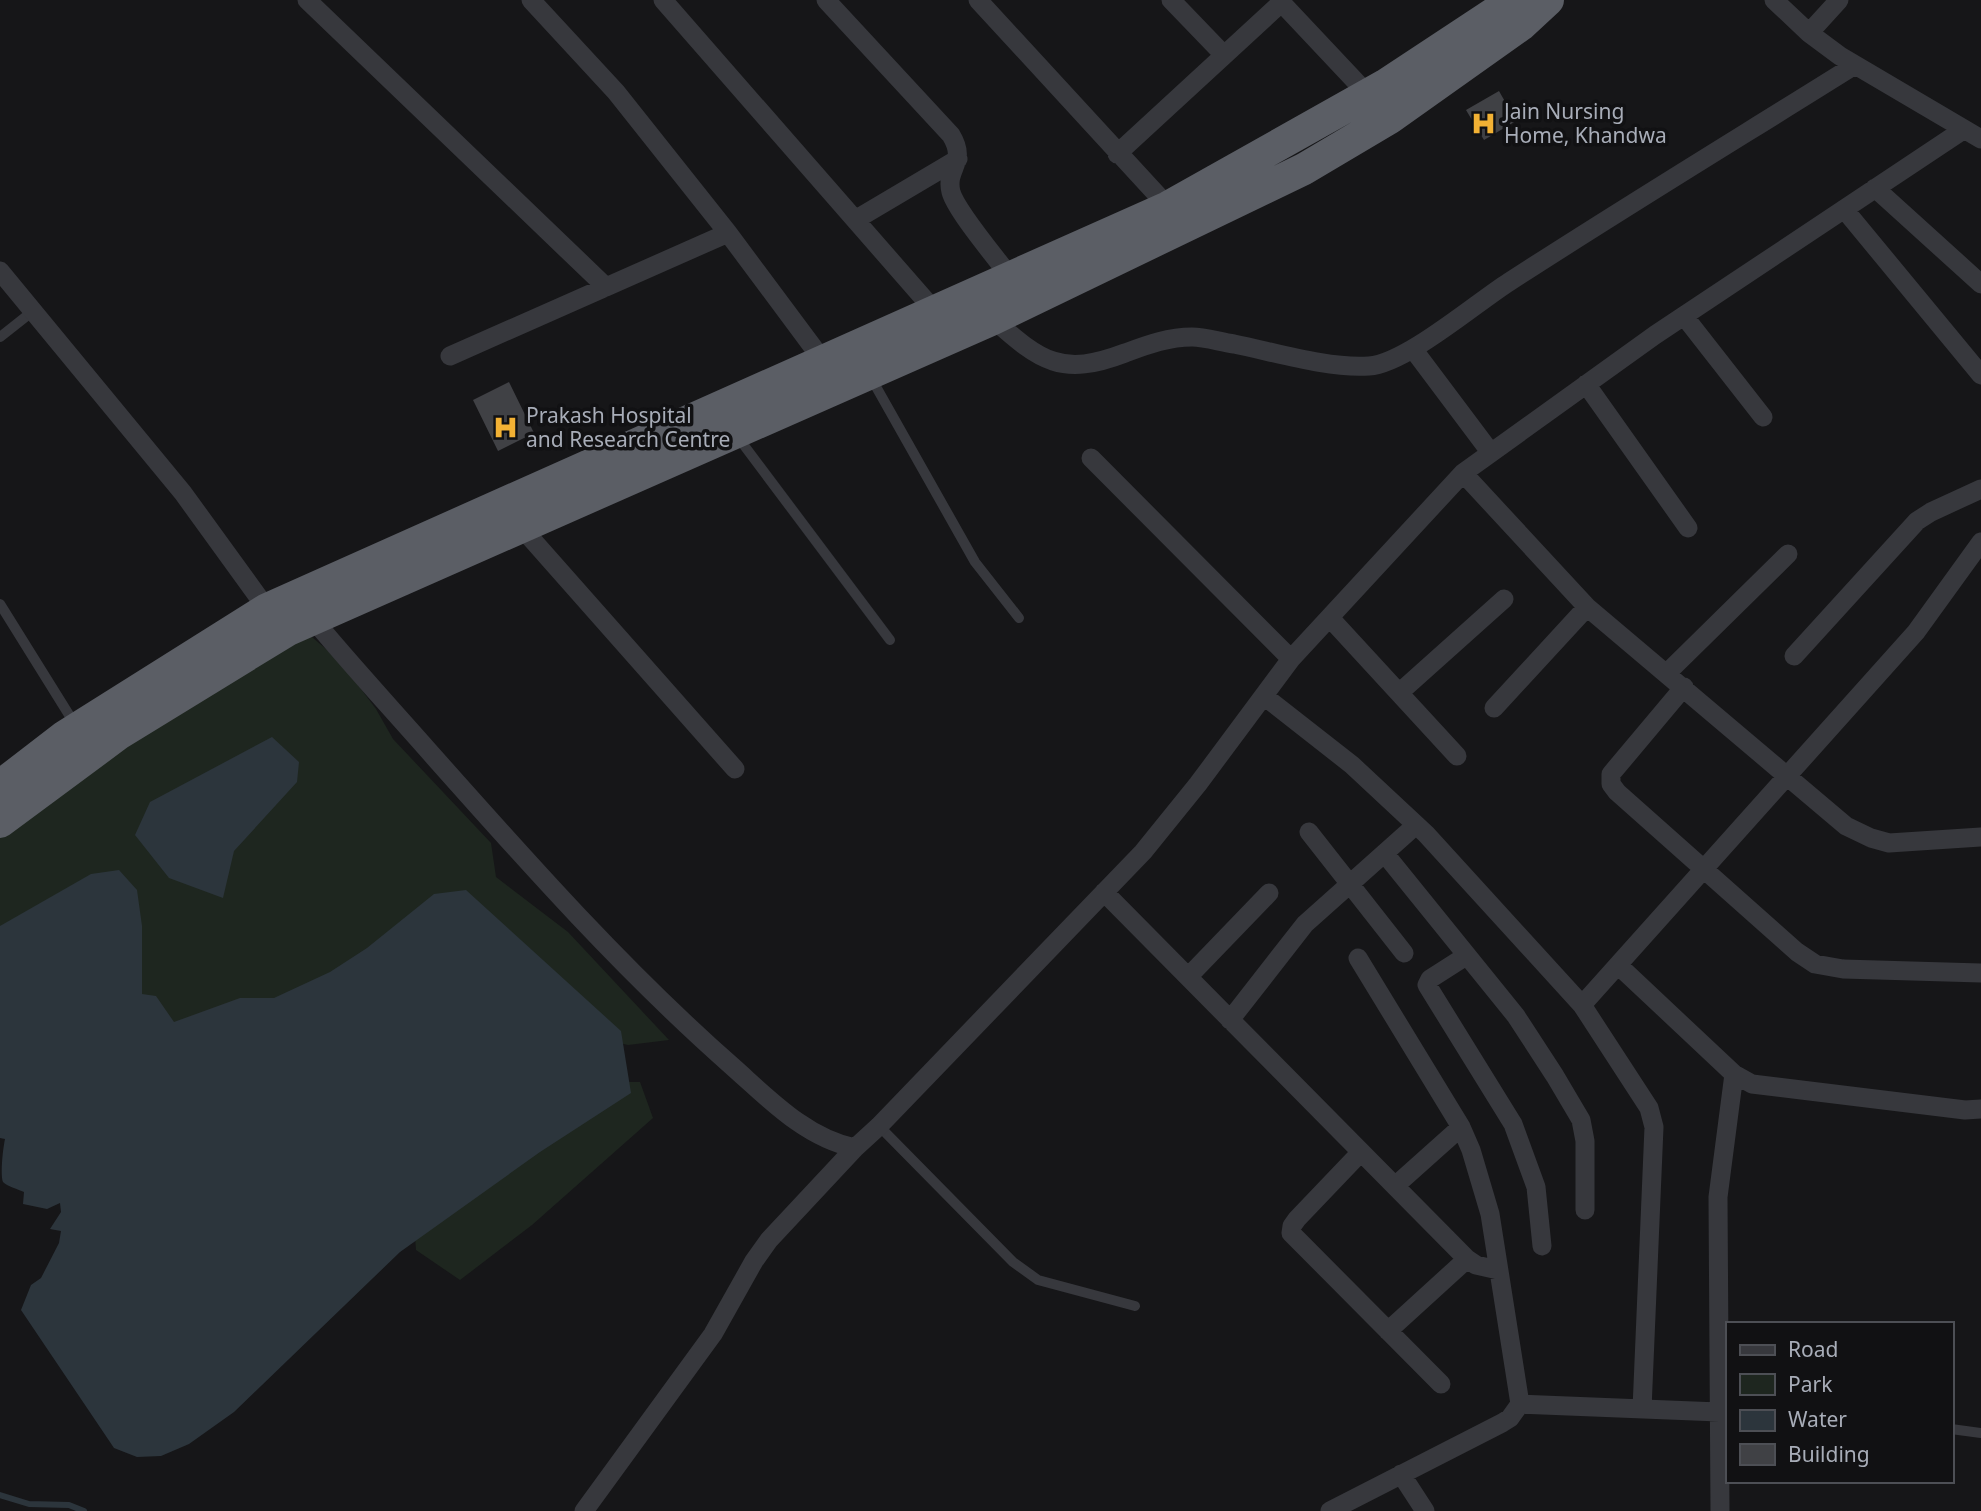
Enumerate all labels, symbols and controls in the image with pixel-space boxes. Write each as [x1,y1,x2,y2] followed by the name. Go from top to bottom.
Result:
[1502,97,1667,149] place label: Jain Nursing Home, Khandwa
[1470,110,1498,138] hospital icon: Jain Nursing Home, Khandwa
[526,401,730,453] place label: Prakash Hospital and Research Centre
[492,414,520,442] hospital icon: Prakash Hospital and Research Centre
[1726,1322,1953,1483] legend
[1788,1335,1838,1363] text: Road
[1788,1370,1833,1398] text: Park
[1788,1405,1847,1433] text: Water
[1788,1440,1870,1468] text: Building

